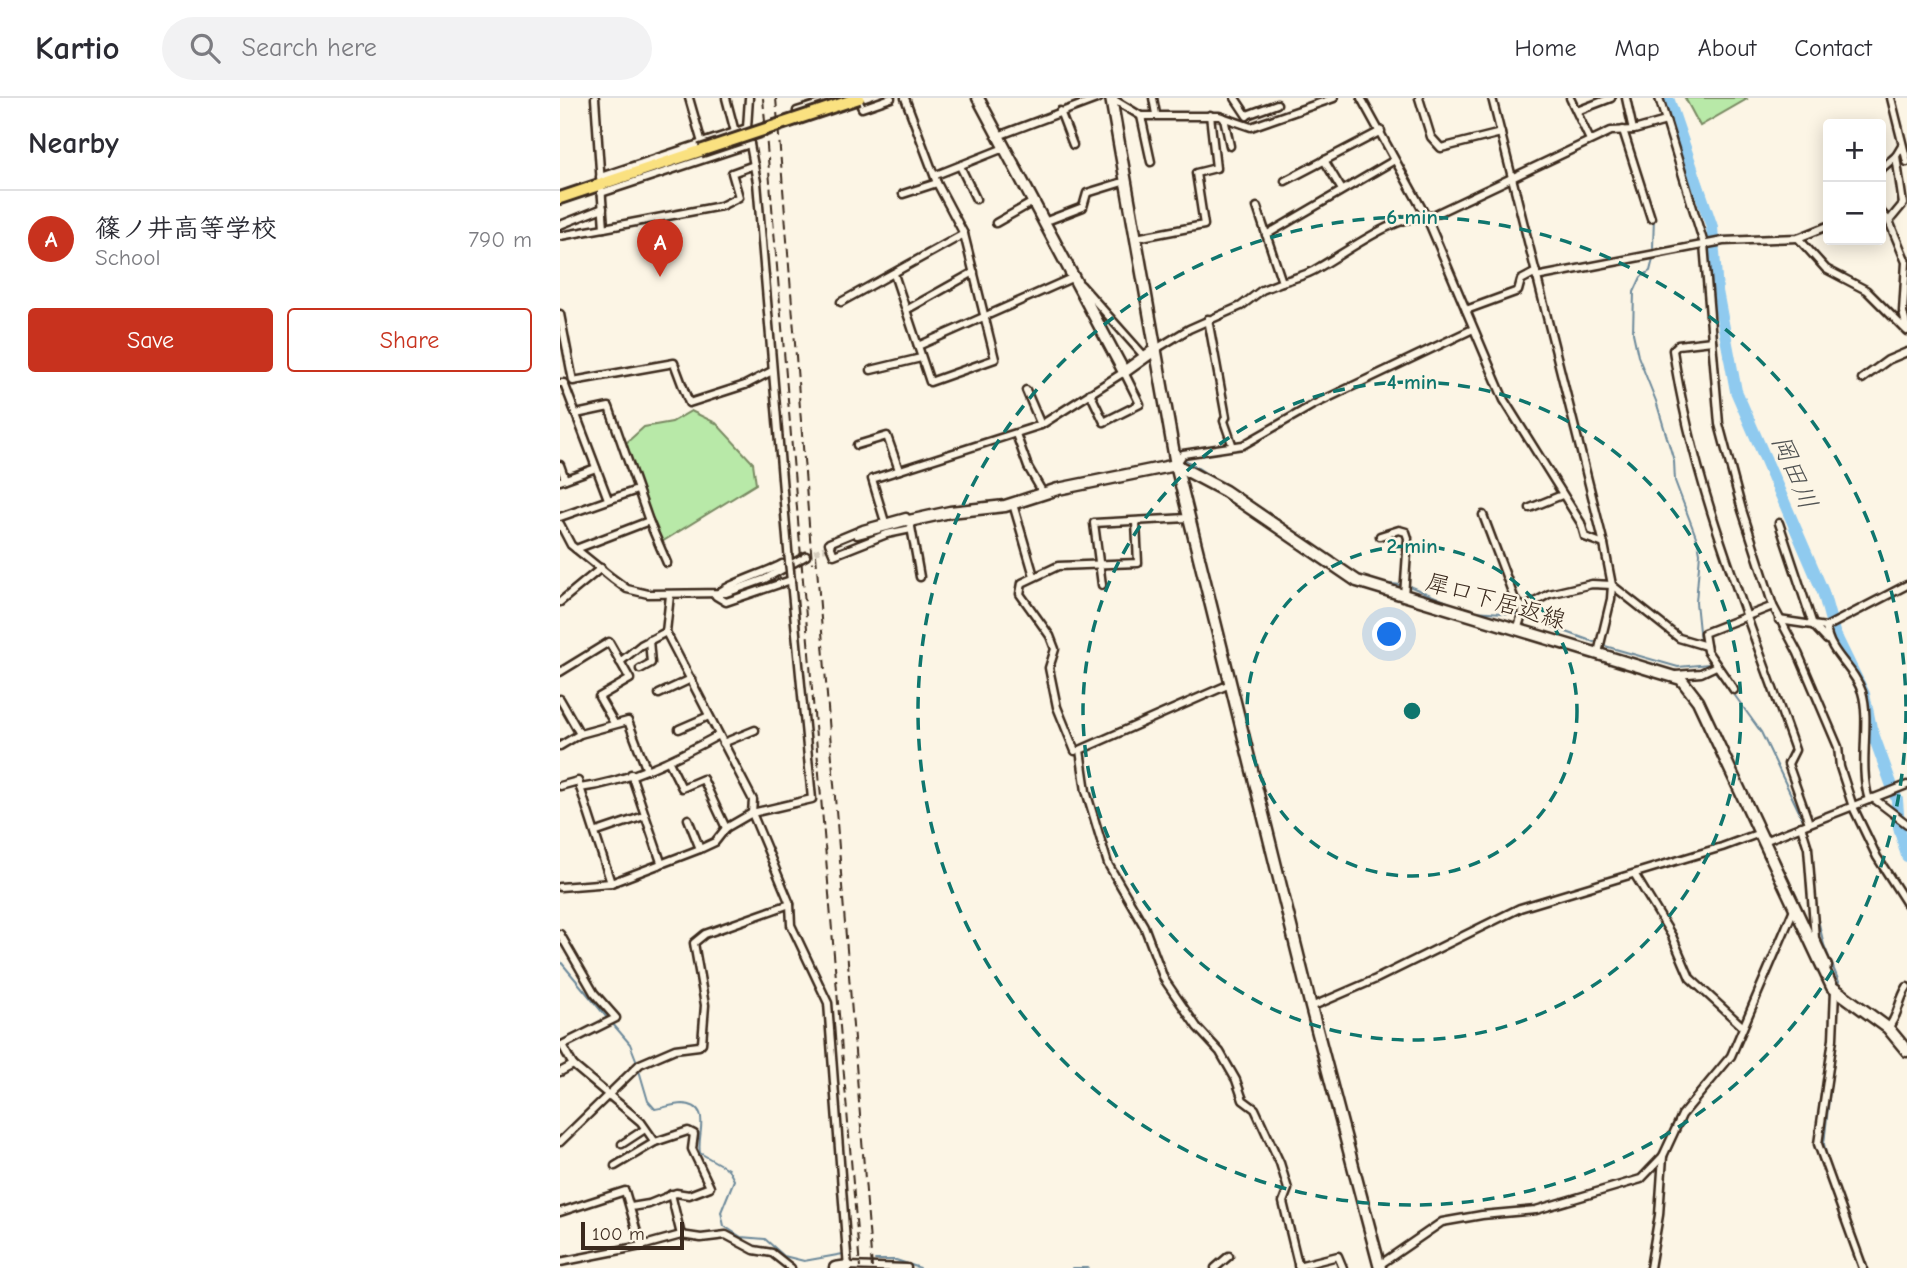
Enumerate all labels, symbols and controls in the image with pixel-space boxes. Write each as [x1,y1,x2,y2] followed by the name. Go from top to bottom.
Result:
[162,17,652,80] search box
[35,29,120,67] text: Kartio
[186,29,224,67] icon: search
[242,33,377,63] text: Search here
[1515,34,1576,62] text: Home
[1614,34,1660,62] text: Map
[1698,34,1756,62] text: About
[1794,34,1872,62] text: Contact
[1823,119,1886,245] map controls
[1823,119,1886,182] button: +
[28,126,119,161] text: Nearby
[1823,182,1886,245] button: −
[1386,205,1438,229] text: 6 min
[95,214,277,244] text: 篠ノ井高等学校
[637,219,683,277] pin: A
[45,226,57,253] text: A
[468,226,532,253] text: 790 m
[95,244,160,271] text: School
[28,308,273,372] button: Save
[287,308,532,372] button: Share
[1387,370,1437,394] text: 4 min
[1765,431,1823,514] water label: 岡田川
[1386,534,1438,558] text: 2 min
[1423,568,1569,634] street label: 犀口下居返線
[1372,617,1406,651] your location
[1400,699,1424,723] centre of rings
[581,1219,684,1251] scale bar
[592,1223,645,1245] text: 100 m

